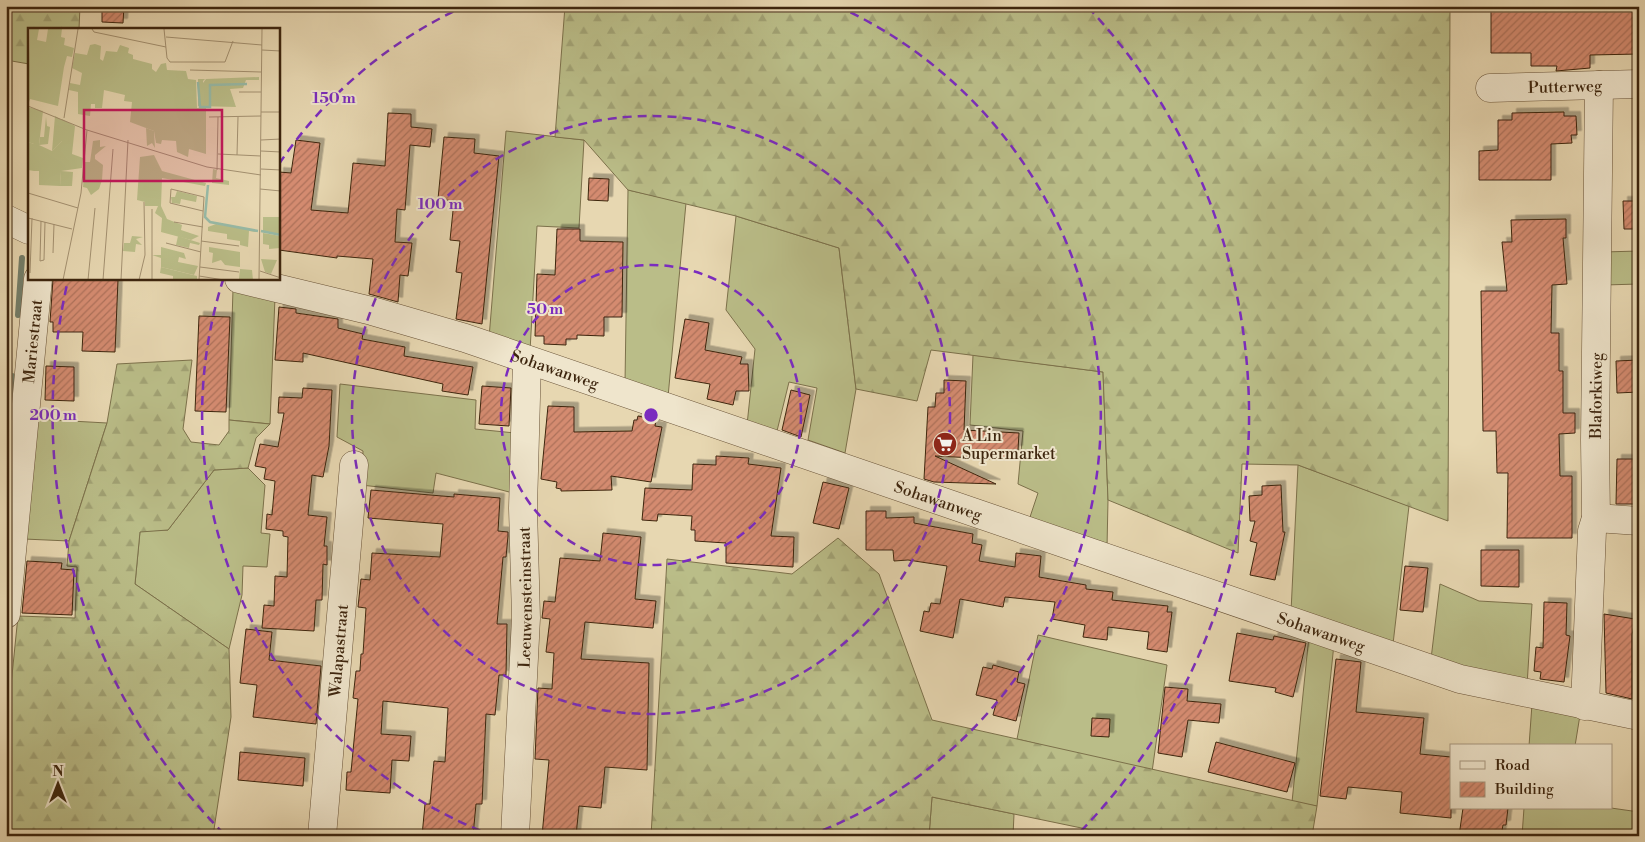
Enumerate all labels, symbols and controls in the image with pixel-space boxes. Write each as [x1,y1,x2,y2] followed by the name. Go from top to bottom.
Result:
[28,28,280,280] inset map
[1528,76,1603,98] street label: Putterweg
[312,89,356,108] text: 150 m
[418,195,463,214] text: 100 m
[19,298,47,384] street label: Mariestraat
[527,300,563,319] text: 50 m
[508,346,602,394] street label: Sohawanweg
[1586,352,1607,440] street label: Blaforkiweg
[29,406,77,425] text: 200 m
[642,406,660,424] centre of rings
[961,426,1056,464] place label: A Lin Supermarket
[932,431,958,457] supermarket icon: A Lin Supermarket
[891,477,985,526] street label: Sohawanweg
[514,526,537,669] street label: Leeuwensteinstraat
[325,603,353,699] street label: Walapastraat
[1274,608,1368,657] street label: Sohawanweg
[1450,744,1612,810] legend
[1495,756,1530,775] text: Road
[32,760,82,810] north arrow
[52,763,64,781] text: N
[1494,780,1554,799] text: Building

